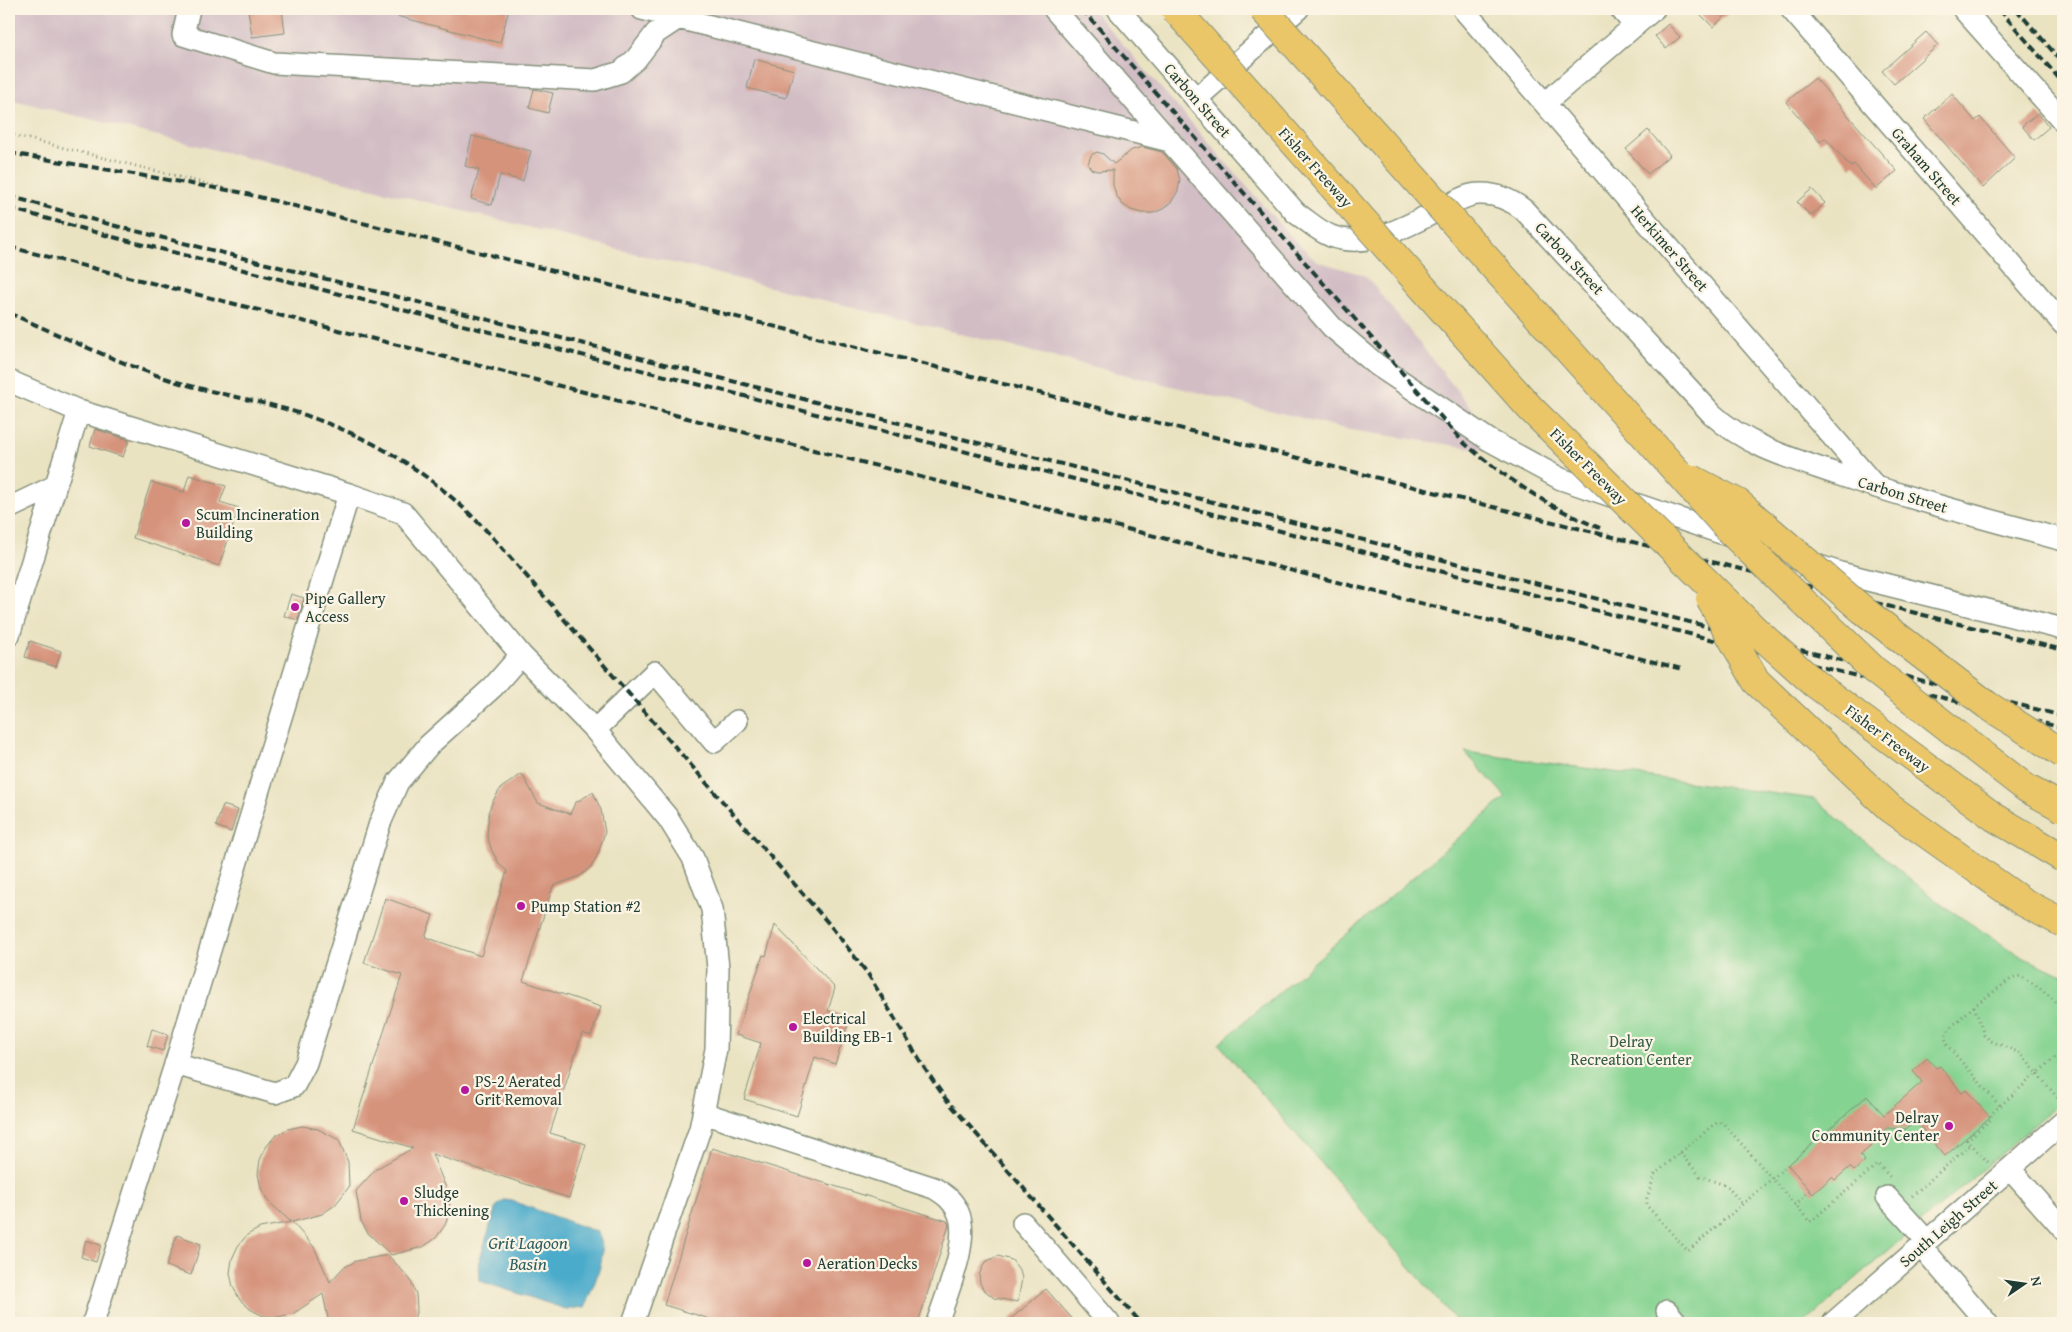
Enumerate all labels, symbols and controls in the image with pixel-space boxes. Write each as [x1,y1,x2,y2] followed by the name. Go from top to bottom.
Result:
[1159,57,1238,143] street label: Carbon Street
[1273,121,1359,213] street label: Fisher Freeway
[1886,122,1968,211] street label: Graham Street
[1625,199,1715,297] street label: Herkimer Street
[1530,216,1610,300] street label: Carbon Street
[1545,422,1633,510] street label: Fisher Freeway
[1855,469,1951,519] street label: Carbon Street
[196,502,319,544] place label: Scum Incineration Building
[180,517,192,529] marker: Scum Incineration Building
[305,586,386,628] place label: Pipe Gallery Access
[289,601,301,613] marker: Pipe Gallery Access
[1840,698,1936,778] street label: Fisher Freeway
[531,894,641,918] place label: Pump Station #2
[515,900,527,912] marker: Pump Station #2
[803,1006,894,1048] place label: Electrical Building EB-1
[787,1021,799,1033] marker: Electrical Building EB-1
[1571,1029,1692,1071] park label: Delray Recreation Center
[475,1069,563,1111] place label: PS-2 Aerated Grit Removal
[459,1084,471,1096] marker: PS-2 Aerated Grit Removal
[1812,1105,1939,1147] place label: Delray Community Center
[1943,1120,1955,1132] marker: Delray Community Center
[1894,1173,2003,1273] street label: South Leigh Street
[414,1180,489,1222] place label: Sludge Thickening
[398,1195,410,1207] marker: Sludge Thickening
[488,1229,568,1277] water label: Grit Lagoon Basin
[817,1251,918,1275] place label: Aeration Decks
[801,1257,813,1269] marker: Aeration Decks
[2000,1260,2050,1310] north arrow
[2026,1274,2048,1289] text: N

